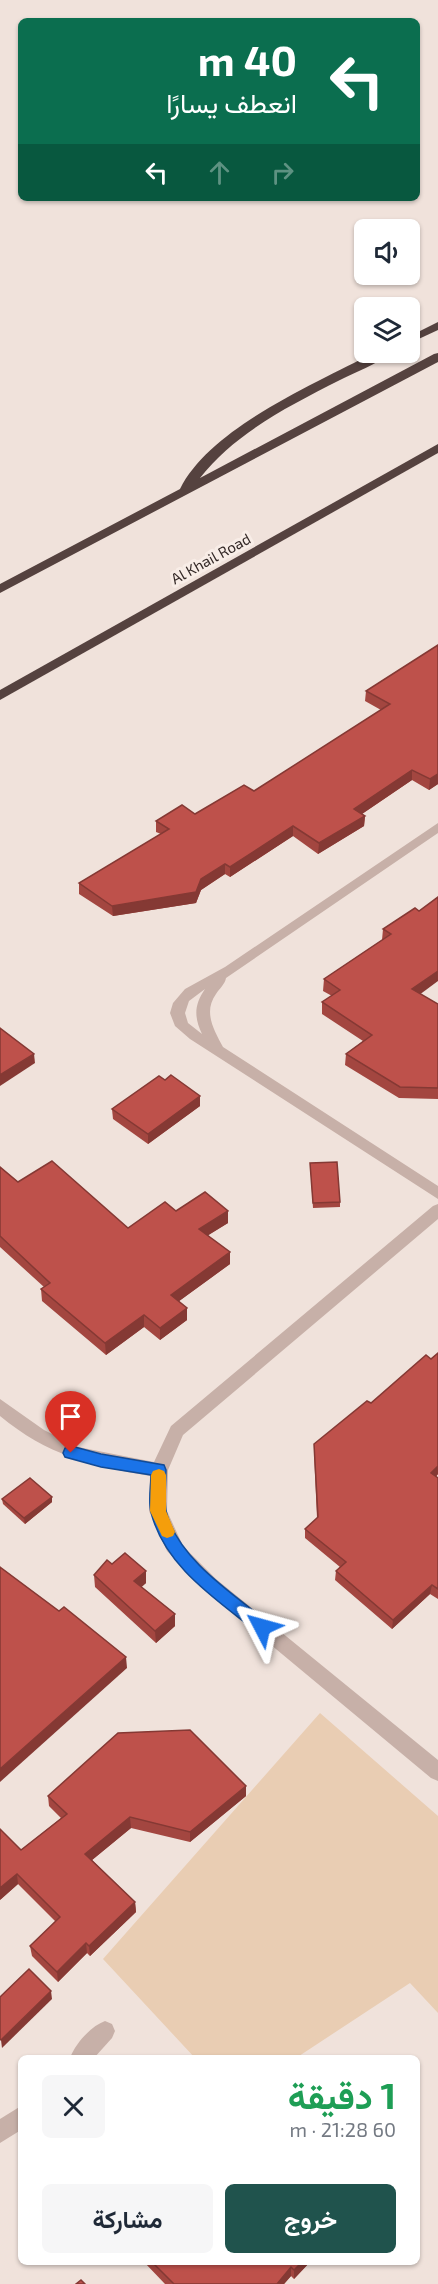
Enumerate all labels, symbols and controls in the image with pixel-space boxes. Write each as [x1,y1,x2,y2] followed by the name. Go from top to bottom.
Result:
[198,34,297,84] text: 40 m
[318,42,396,120] icon: left
[166,86,297,118] text: انعطف يسارًا
[140,156,173,189] icon: left
[203,156,236,189] icon: ahead
[266,156,299,189] icon: right
[354,219,420,363] map controls
[354,219,420,285] button: sound
[354,297,420,363] button: layers
[168,529,253,587] street label: Al Khail Road
[45,1391,96,1453] pin
[54,1400,87,1433] icon: arrive
[230,1595,294,1659] position arrow
[288,2073,396,2116] text: 1 دقيقة
[42,2075,105,2138] button: close
[290,2117,396,2141] text: 60 m · 21:28
[42,2184,213,2253] button: مشاركة
[225,2184,396,2253] button: خروج

